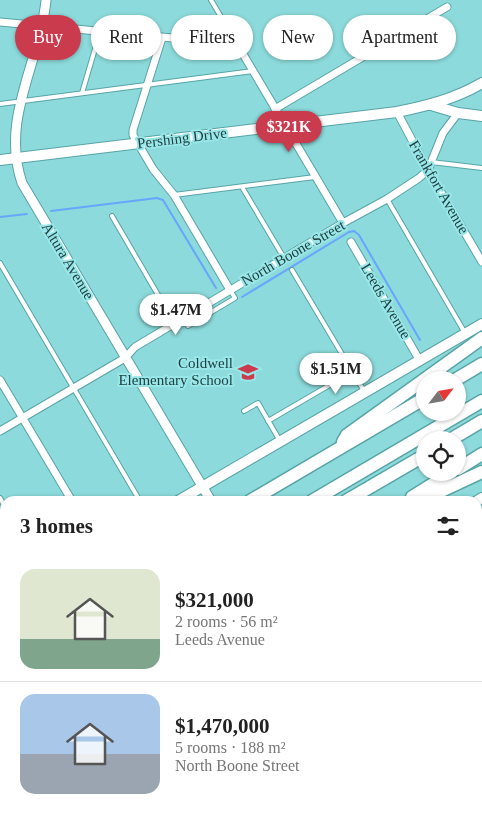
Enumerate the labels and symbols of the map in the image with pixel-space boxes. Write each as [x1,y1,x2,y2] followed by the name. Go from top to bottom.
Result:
[254,110,324,153] pin: $321K
[136,125,228,151] street label: Pershing Drive
[406,137,472,237] street label: Frankfort Avenue
[238,216,348,289] street label: North Boone Street
[39,220,97,303] street label: Altura Avenue
[358,261,414,342] street label: Leeds Avenue
[135,294,217,336] pin: $1.47M
[295,352,377,395] pin: $1.51M
[118,355,233,388] place label: Coldwell Elementary School
[237,361,259,383] school or university icon: Coldwell Elementary School
[416,371,466,421] north arrow

